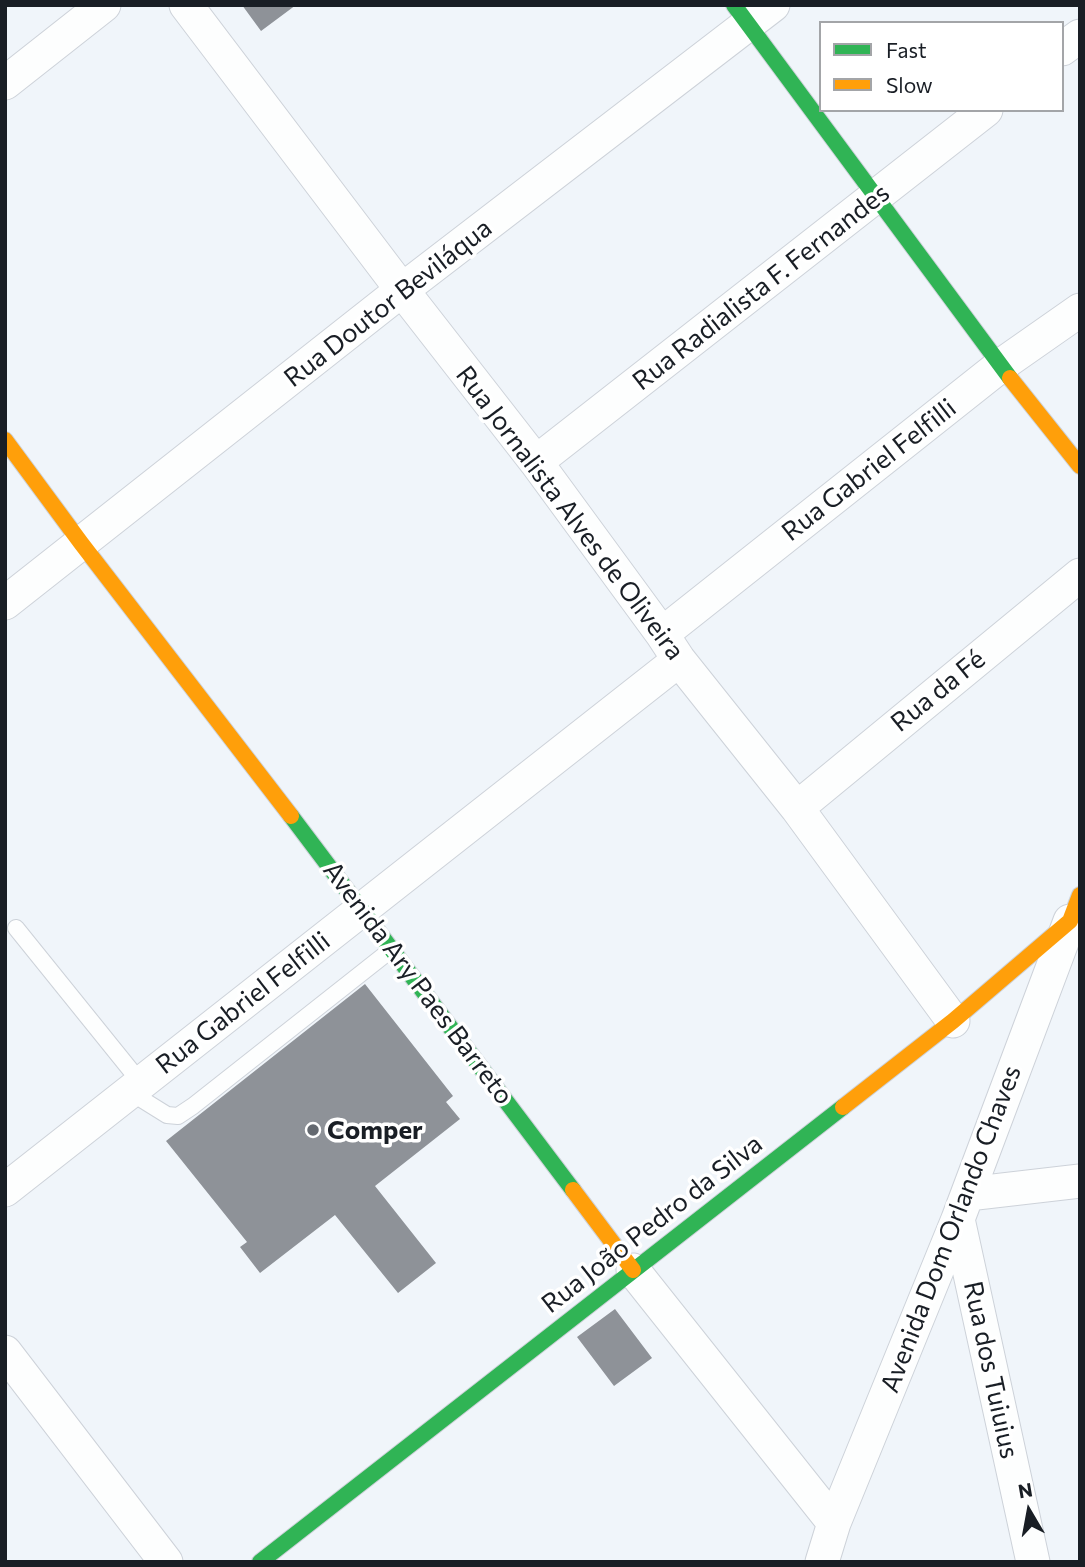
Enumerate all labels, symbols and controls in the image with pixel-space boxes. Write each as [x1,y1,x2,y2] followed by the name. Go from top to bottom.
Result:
[819,21,1064,112] legend
[886,37,927,62] text: Fast
[886,72,933,97] text: Slow
[626,177,896,397] street label: Rua Radialista F. Fernandes
[278,212,498,394] street label: Rua Doutor Beviláqua
[449,360,691,666] street label: Rua Jornalista Alves de Oliveira
[776,392,962,548] street label: Rua Gabriel Felfilli
[885,644,991,738] street label: Rua da Fé
[316,855,520,1111] street label: Avenida Ary Paes Barreto
[150,925,336,1081] street label: Rua Gabriel Felfilli
[874,1061,1028,1397] street label: Avenida Dom Orlando Chaves
[327,1114,423,1146] place label: Comper
[305,1122,321,1138] marker: Comper
[535,1128,769,1320] street label: Rua João Pedro da Silva
[957,1278,1025,1462] street label: Rua dos Tuiuius
[994,1476,1064,1546] north arrow
[1016,1477,1034,1502] text: N

